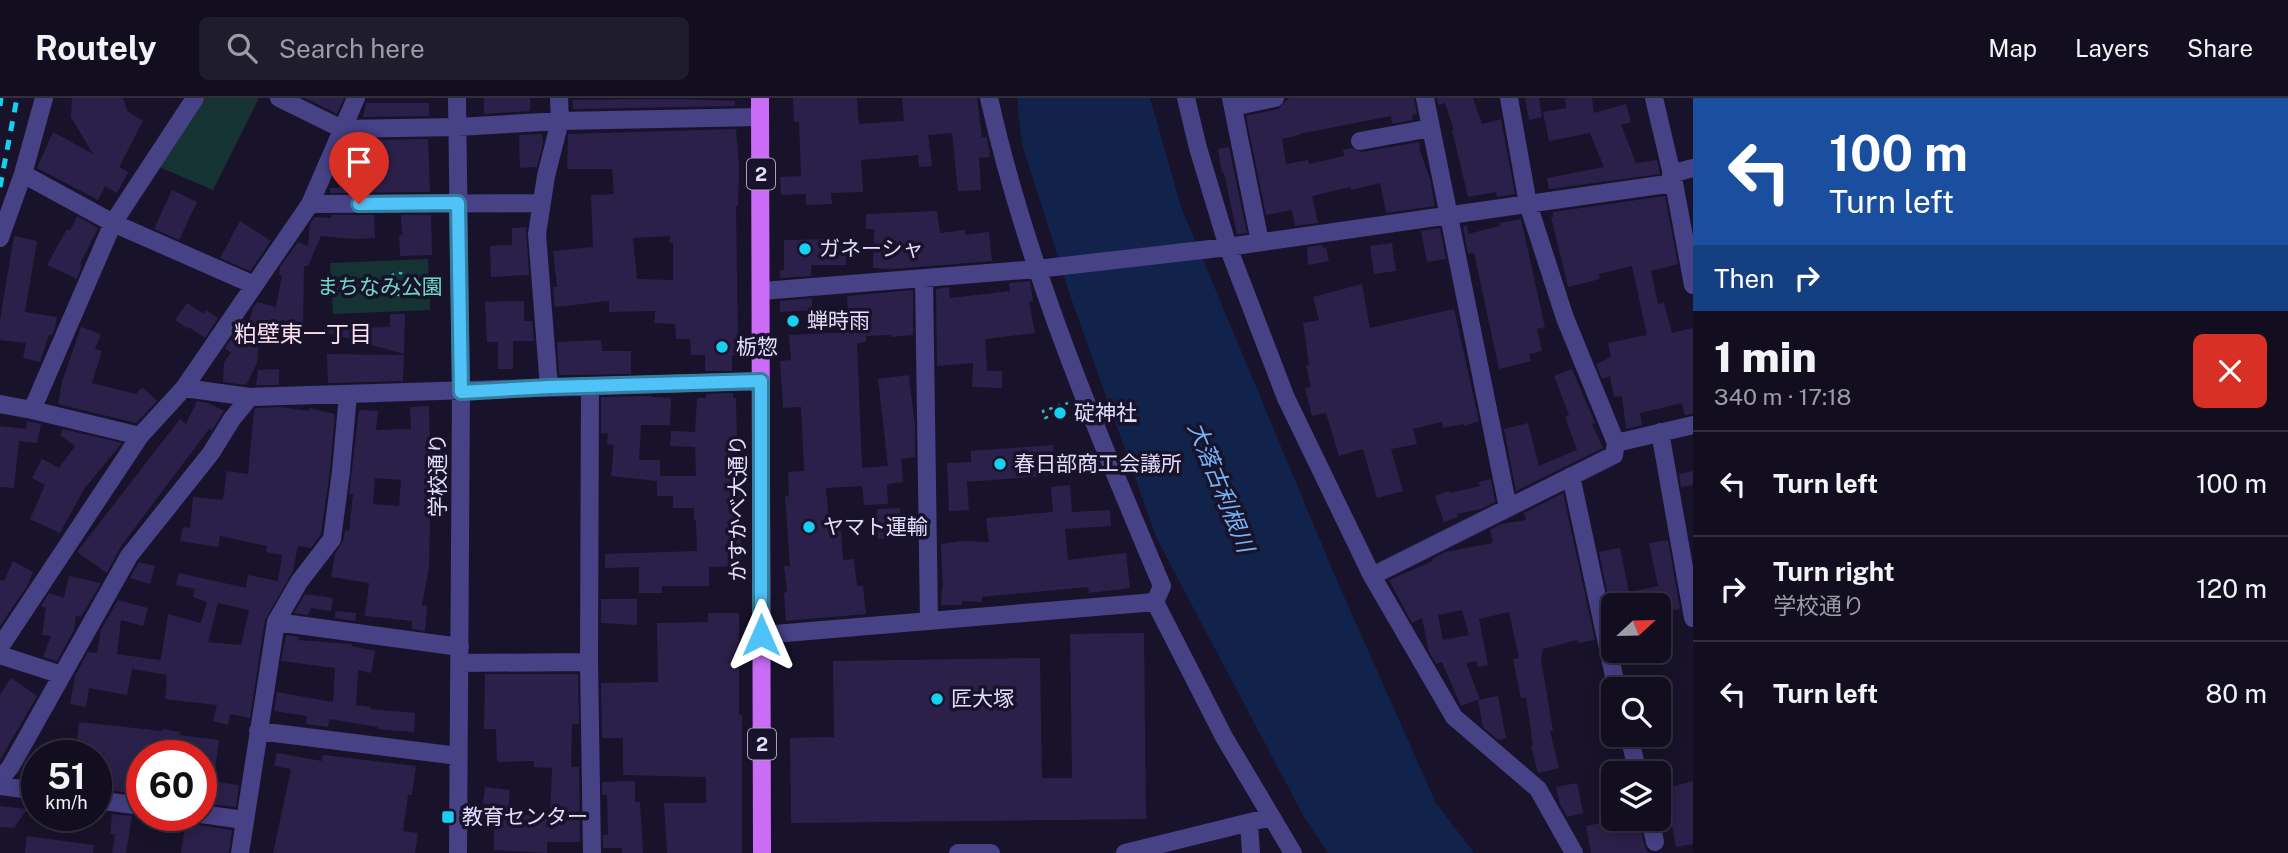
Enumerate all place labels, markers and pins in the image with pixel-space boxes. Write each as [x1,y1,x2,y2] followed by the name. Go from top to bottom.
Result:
[329,132,389,204] pin
[819,236,924,261] place label: ガネーシャ
[797,241,813,257] marker: ガネーシャ
[807,308,870,333] place label: 蝉時雨
[785,313,801,329] marker: 蝉時雨
[736,334,778,359] place label: 栃惣
[714,339,730,355] marker: 栃惣
[1074,400,1137,425] place label: 碇神社
[1052,405,1068,421] marker: 碇神社
[1014,451,1182,476] place label: 春日部商工会議所
[992,456,1008,472] marker: 春日部商工会議所
[823,514,928,539] place label: ヤマト運輸
[801,519,817,535] marker: ヤマト運輸
[951,686,1014,711] place label: 匠大塚
[929,691,945,707] marker: 匠大塚
[462,804,588,829] place label: 教育センター
[440,809,456,825] marker: 教育センター

